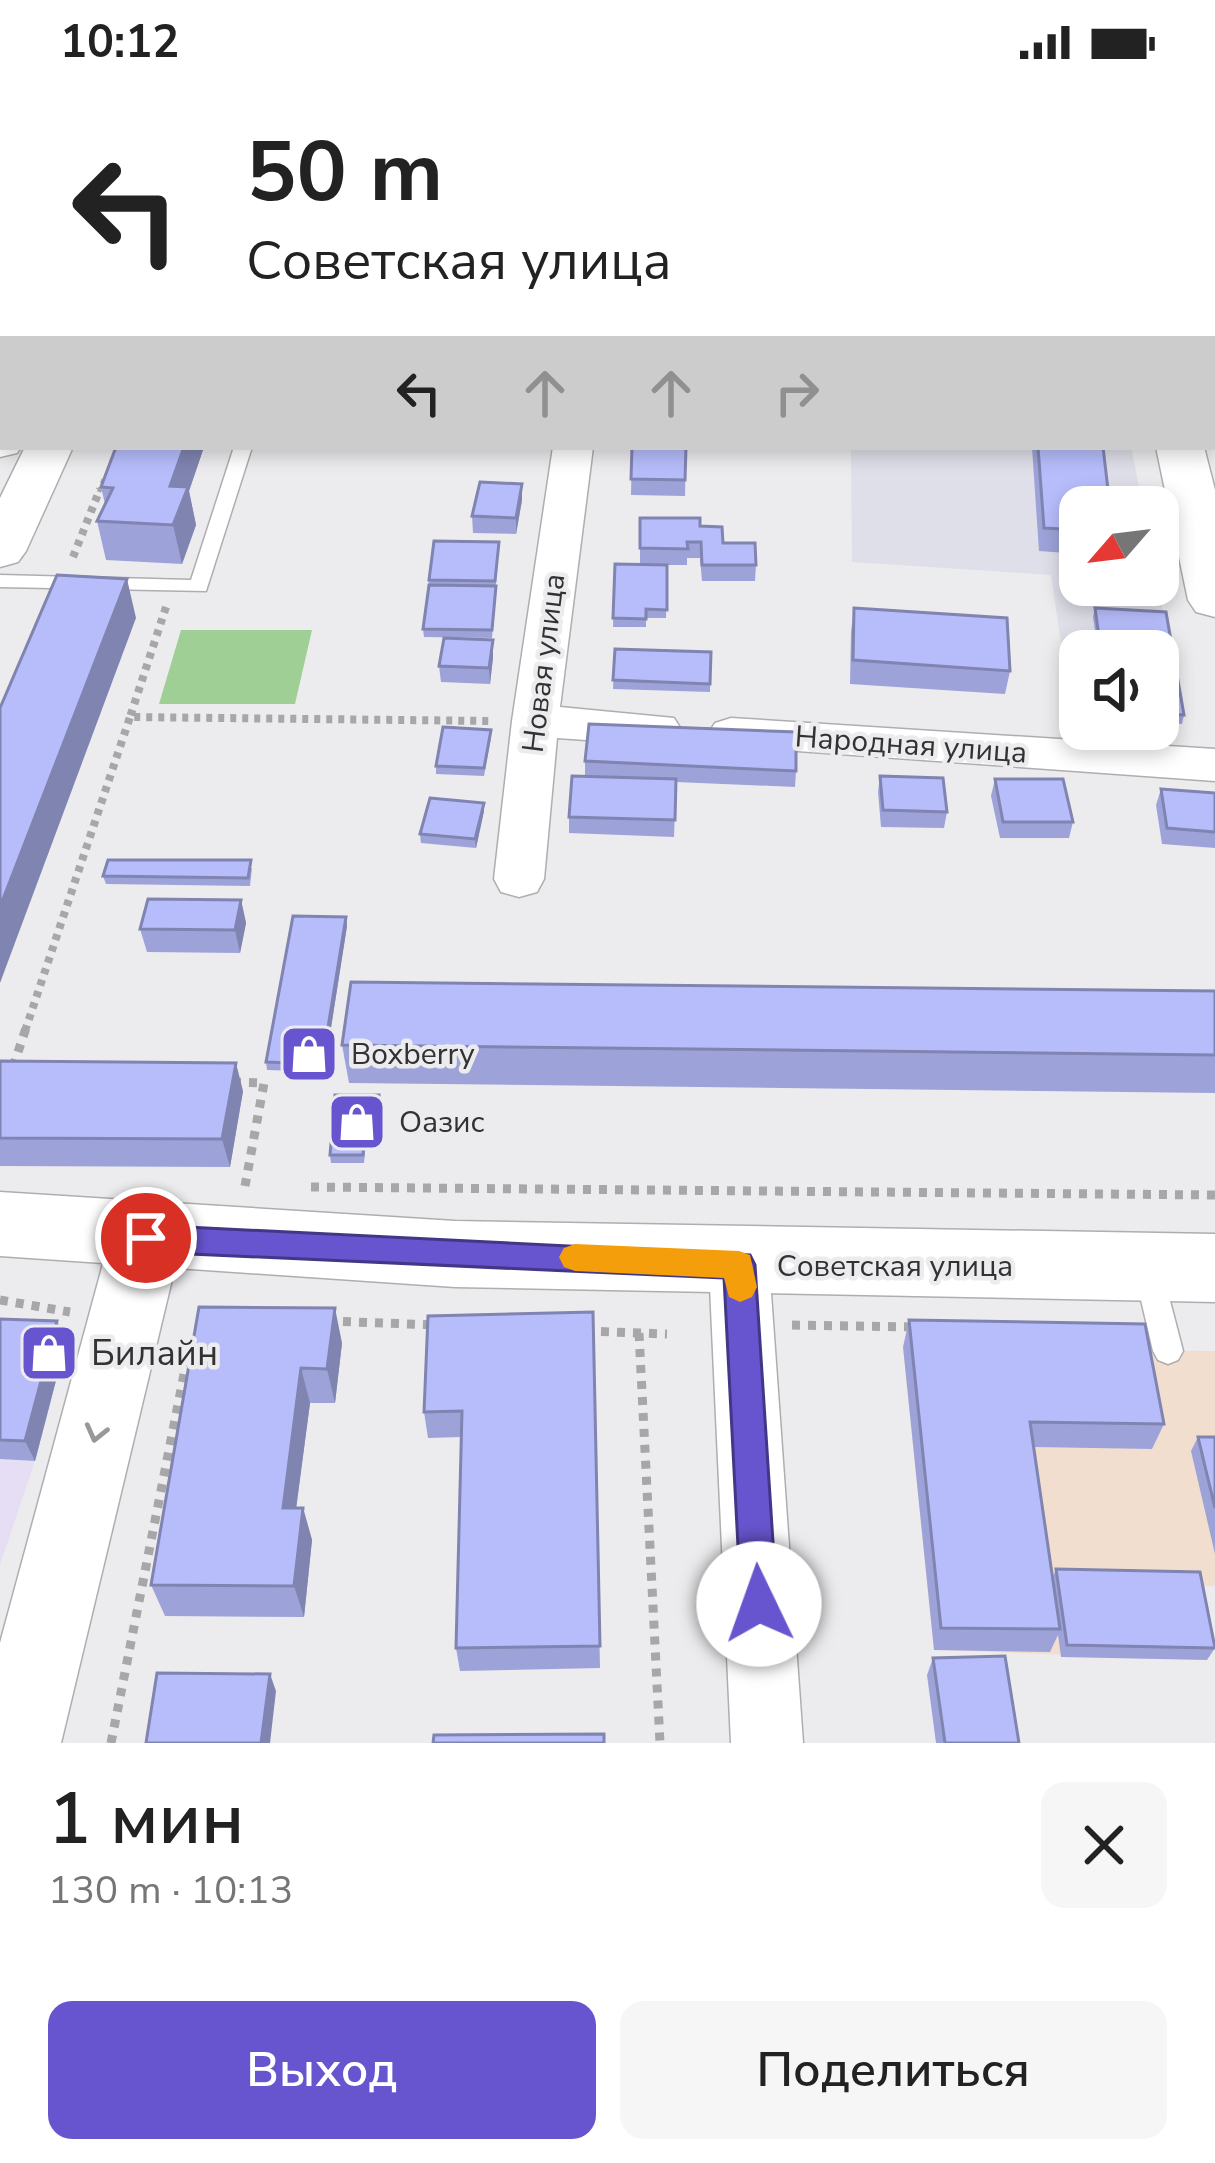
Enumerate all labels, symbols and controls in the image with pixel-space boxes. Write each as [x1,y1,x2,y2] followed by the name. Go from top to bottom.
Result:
[60,12,179,73] text: 10:12
[246,115,443,230] text: 50 m
[48,132,204,288] icon: left
[246,224,672,298] text: Советская улица
[386,360,452,426] icon: left
[512,360,578,426] icon: ahead
[638,360,704,426] icon: ahead
[764,360,830,426] icon: right
[1059,486,1179,606] north arrow
[1059,486,1179,750] map controls
[513,571,575,755] street label: Новая улица
[1059,630,1179,750] button: sound
[793,716,1029,774] street label: Народная улица
[278,1023,340,1085] shop icon: Boxberry
[351,1034,475,1075] place label: Boxberry
[326,1091,388,1153] shop icon: Оазис
[399,1102,485,1143] place label: Оазис
[95,1187,197,1289] pin
[113,1205,179,1271] icon: arrive
[777,1246,1013,1287] street label: Советская улица
[18,1322,80,1384] shop icon: Билайн
[91,1329,218,1378] place label: Билайн
[85,1422,110,1443] one-way arrow
[696,1541,822,1667] position arrow
[48,1770,244,1868] text: 1 мин
[1041,1782,1167,1908] button: close
[48,1864,293,1917] text: 130 m · 10:13
[48,2001,596,2139] button: Выход
[620,2001,1167,2139] button: Поделиться

